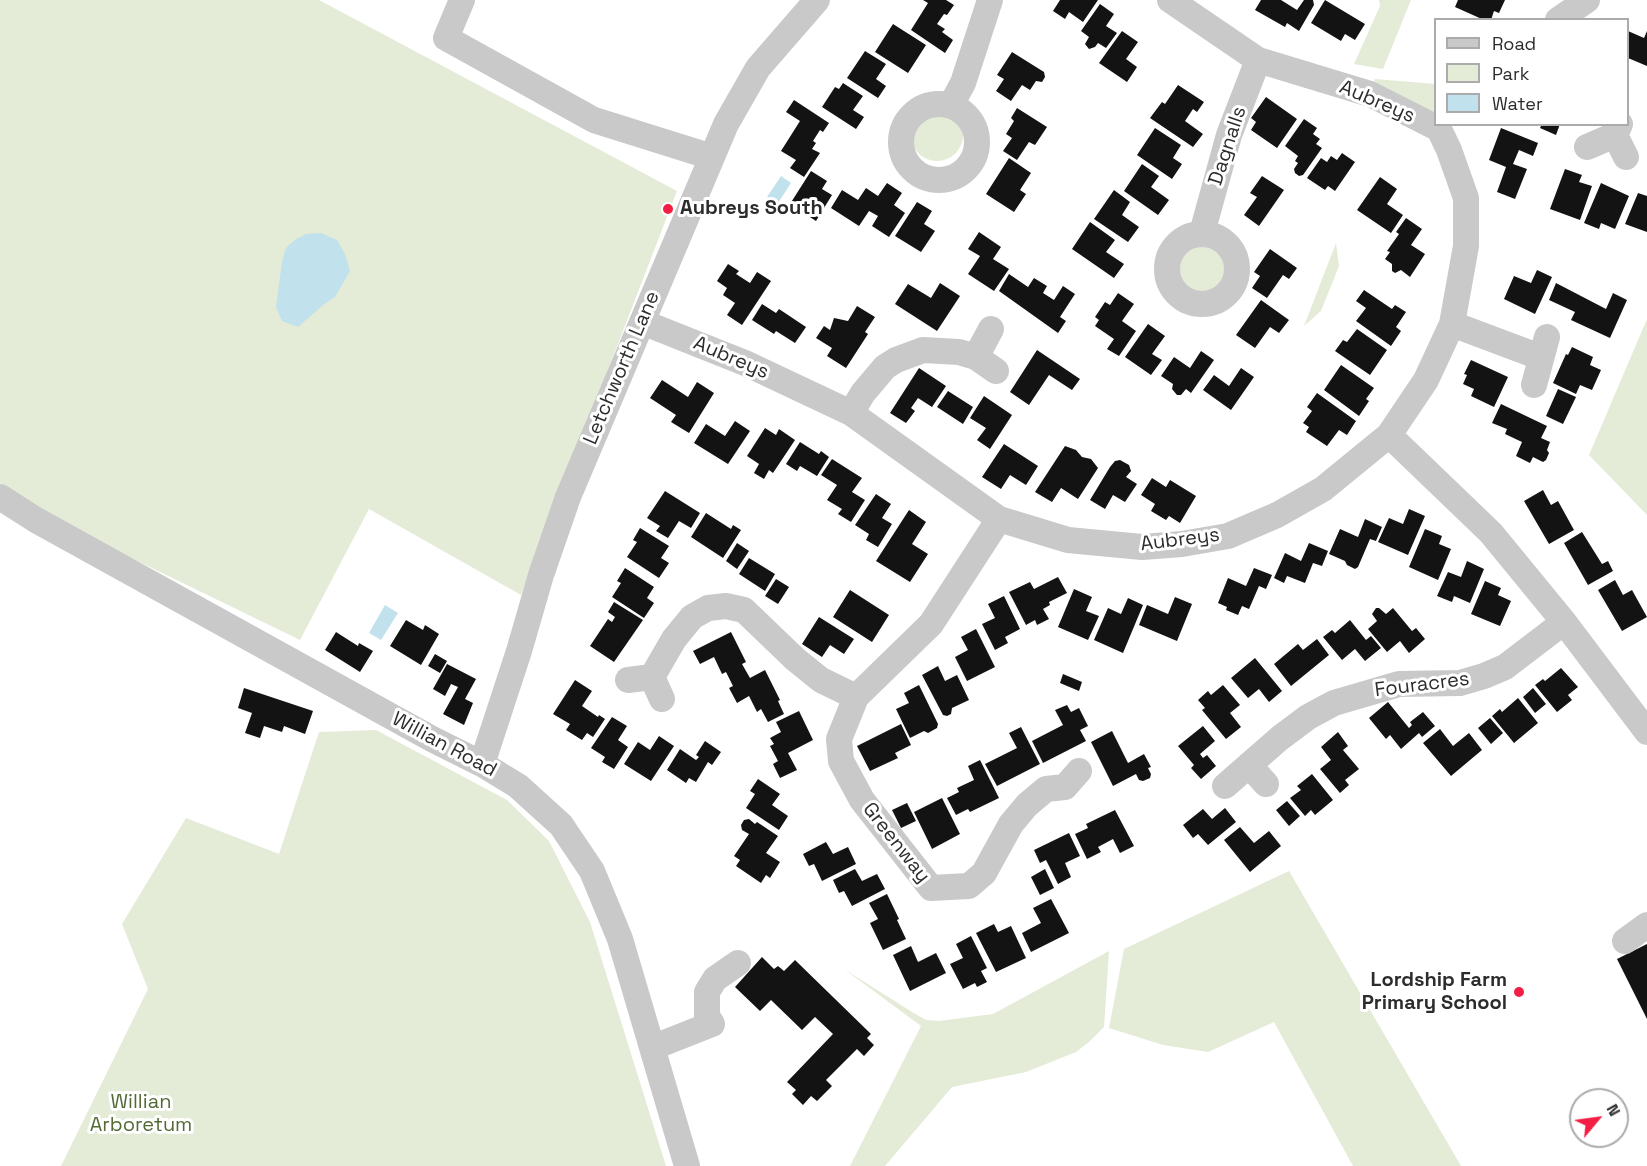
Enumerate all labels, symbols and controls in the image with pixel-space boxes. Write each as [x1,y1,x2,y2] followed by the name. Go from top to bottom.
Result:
[1434,18,1629,126] legend
[1492,32,1536,55] text: Road
[1492,62,1529,85] text: Park
[1336,75,1418,129] street label: Aubreys
[1492,92,1543,115] text: Water
[1204,104,1252,188] street label: Dagnalls
[680,197,823,221] place label: Aubreys South
[661,202,675,216] marker: Aubreys South
[579,288,665,448] street label: Letchworth Lane
[690,331,772,385] street label: Aubreys
[1139,523,1221,557] street label: Aubreys
[1373,667,1471,703] street label: Fouracres
[388,707,500,783] street label: Willian Road
[857,798,935,888] street label: Greenway
[1362,969,1507,1016] place label: Lordship Farm Primary School
[1512,985,1526,999] marker: Lordship Farm Primary School
[1569,1088,1629,1148] north arrow
[90,1091,192,1138] park label: Willian Arboretum
[1602,1100,1625,1120] text: N

